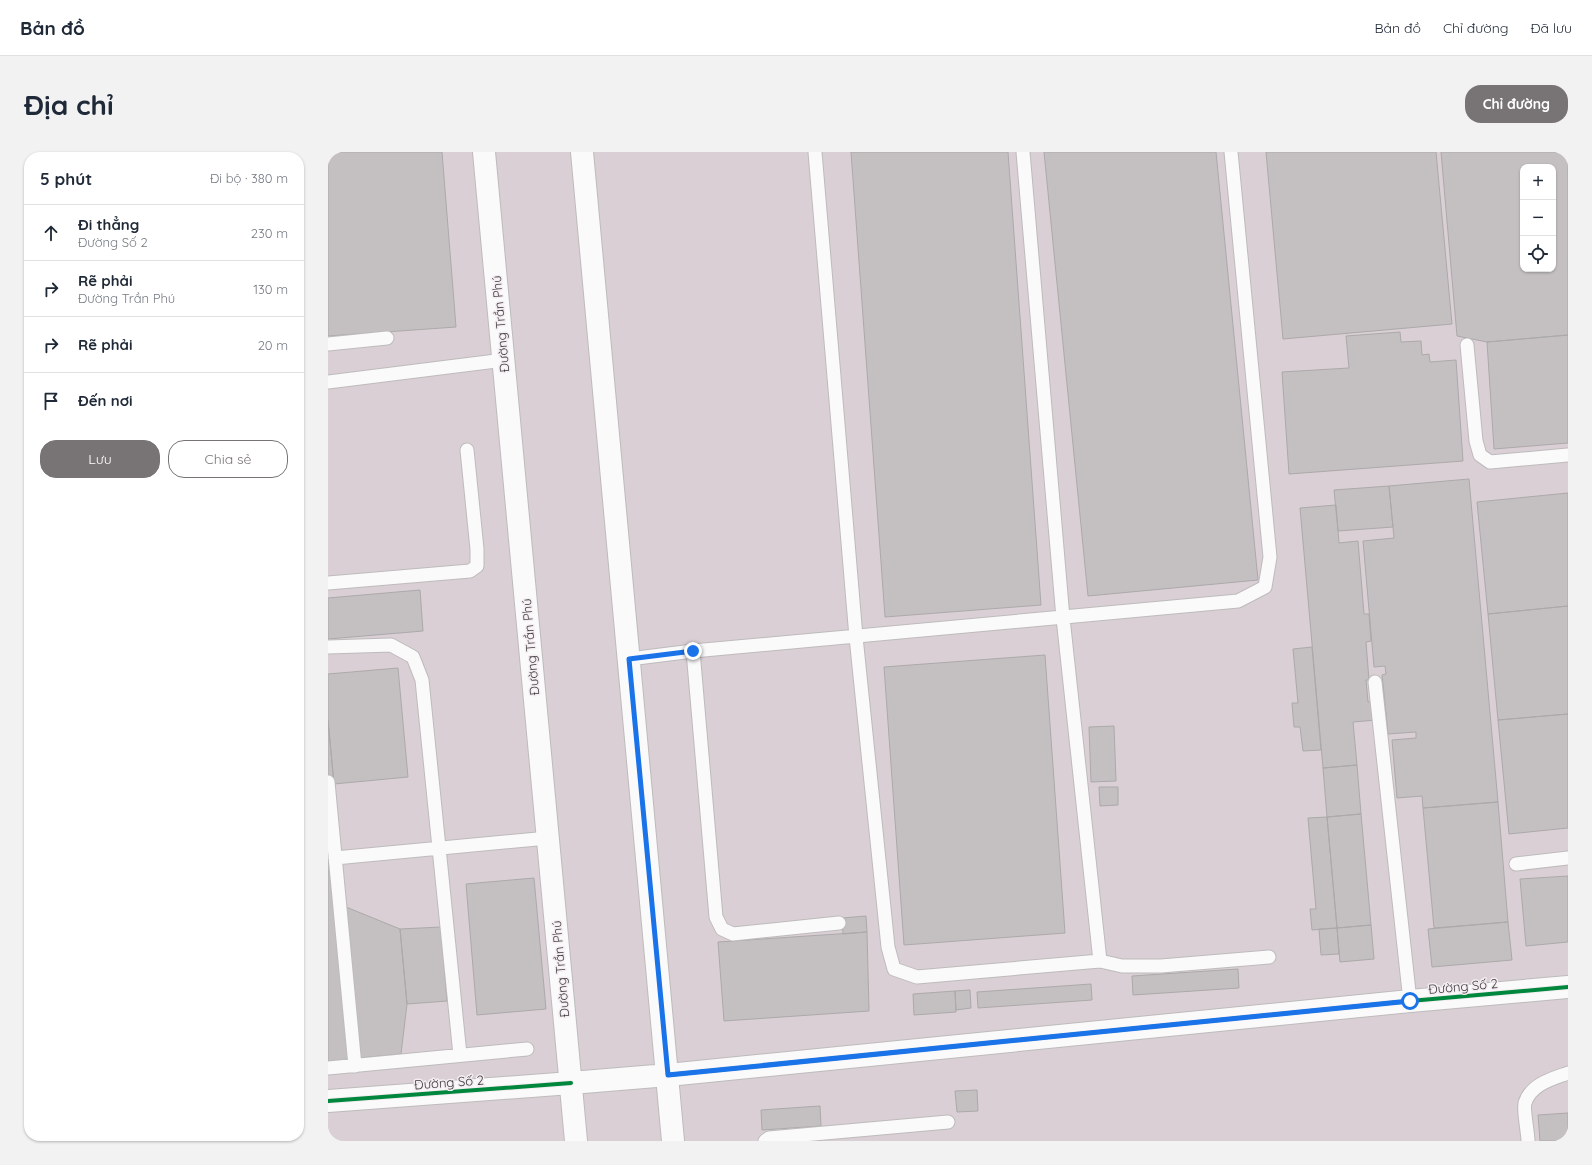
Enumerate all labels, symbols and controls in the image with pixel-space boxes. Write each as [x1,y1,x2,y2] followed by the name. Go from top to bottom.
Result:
[20,16,85,40] text: Bản đồ
[1374,19,1421,37] text: Bản đồ
[1443,19,1509,37] text: Chỉ đường
[1531,19,1572,37] text: Đã lưu
[1465,85,1568,123] button: Chỉ đường
[24,87,114,122] text: Địa chỉ
[1520,164,1556,272] map controls
[1520,164,1556,200] button: +
[40,168,92,189] text: 5 phút
[210,170,288,186] text: Đi bộ · 380 m
[1520,200,1556,236] button: −
[78,215,139,234] text: Đi thẳng
[40,222,62,244] icon: ahead
[251,225,288,241] text: 230 m
[78,234,148,250] text: Đường Số 2
[1520,236,1556,272] button: locate
[78,271,132,290] text: Rẽ phải
[488,275,512,373] street label: Đường Trần Phú
[40,278,62,300] icon: right
[253,281,288,297] text: 130 m
[78,290,175,306] text: Đường Trần Phú
[40,334,62,356] icon: right
[78,335,132,354] text: Rẽ phải
[258,337,288,353] text: 20 m
[40,390,62,412] icon: arrive
[78,391,133,410] text: Đến nơi
[40,440,160,478] button: Lưu
[168,440,288,478] button: Chia sẻ
[518,598,542,696] street label: Đường Trần Phú
[684,642,702,660] route end
[548,920,572,1018] street label: Đường Trần Phú
[1428,975,1498,997] street label: Đường Số 2
[1401,992,1419,1010] route start
[414,1072,484,1092] street label: Đường Số 2

